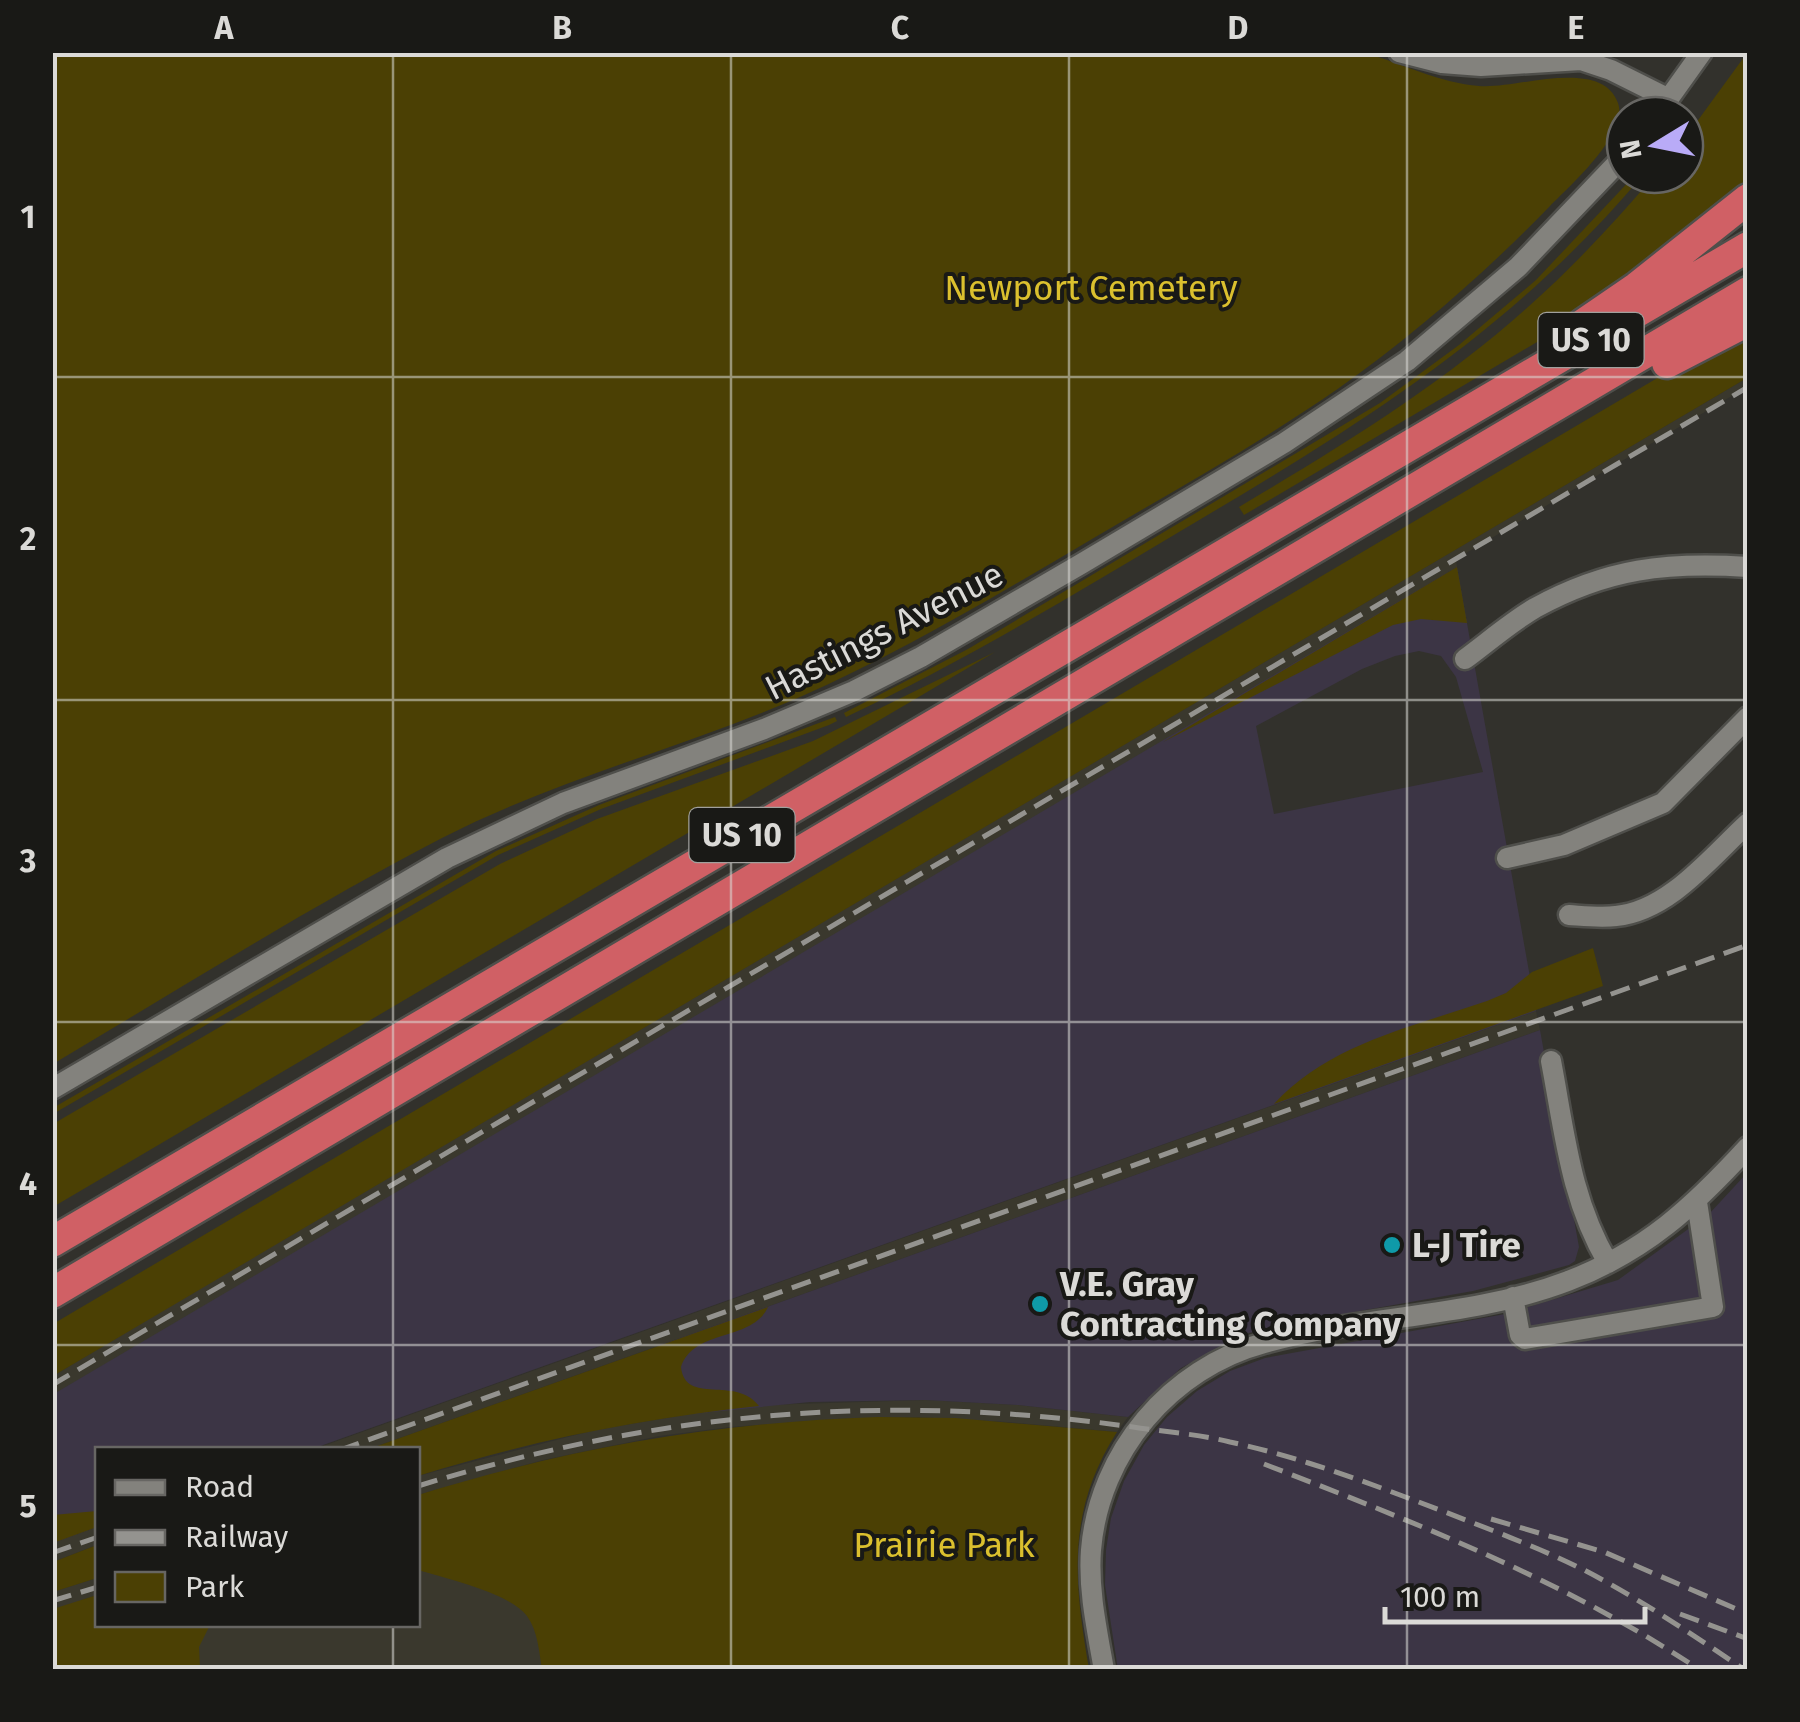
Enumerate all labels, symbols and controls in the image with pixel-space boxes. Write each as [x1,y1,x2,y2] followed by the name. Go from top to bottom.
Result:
[214,9,235,47] text: A
[552,9,572,47] text: B
[891,9,910,47] text: C
[1228,9,1248,47] text: D
[1568,9,1584,47] text: E
[1605,95,1705,195] north arrow
[1613,137,1649,161] text: N
[21,198,35,236] text: 1
[944,267,1238,309] park label: Newport Cemetery
[1538,313,1644,367] road number: US 10
[20,520,36,558] text: 2
[758,553,1010,709] street label: Hastings Avenue
[690,808,794,862] road number: US 10
[19,842,36,880] text: 3
[19,1165,37,1203] text: 4
[1412,1224,1521,1266] place label: L-J Tire
[1381,1234,1403,1256] marker: L-J Tire
[1059,1263,1402,1345] place label: V.E. Gray Contracting Company
[1029,1293,1051,1315] marker: V.E. Gray Contracting Company
[95,1447,420,1627] legend
[185,1469,254,1505] text: Road
[19,1487,37,1525] text: 5
[185,1519,288,1555] text: Railway
[853,1524,1035,1566] park label: Prairie Park
[1385,1562,1645,1624] scale bar
[185,1569,245,1605] text: Park
[1400,1579,1480,1615] text: 100 m

